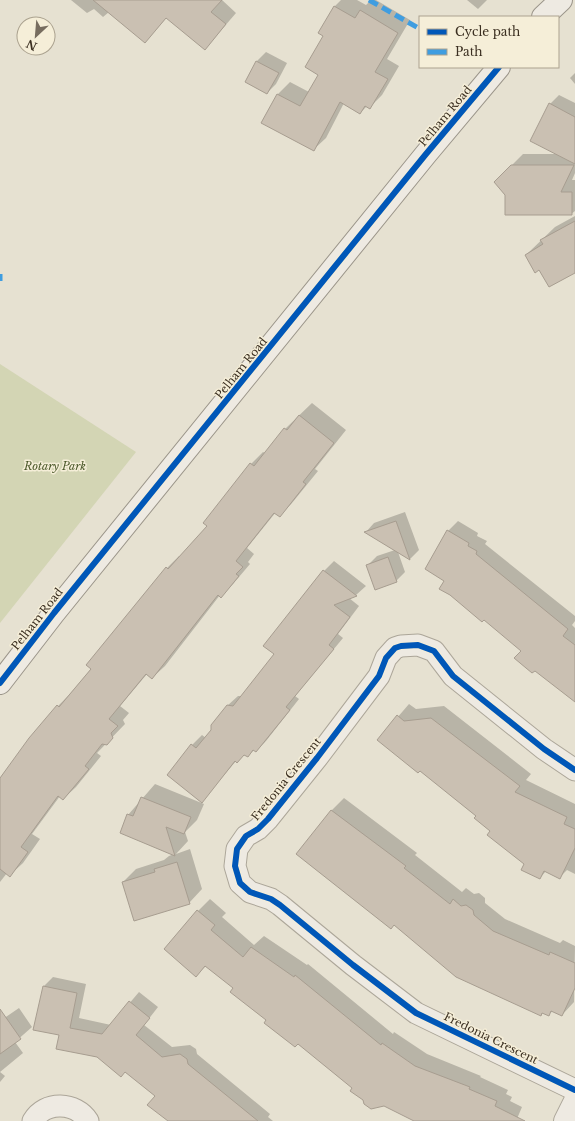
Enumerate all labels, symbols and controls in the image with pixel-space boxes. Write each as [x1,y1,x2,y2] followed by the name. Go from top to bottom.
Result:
[16,16,56,56] north arrow
[419,16,559,68] legend
[455,24,520,39] text: Cycle path
[23,36,39,54] text: N
[455,44,483,59] text: Path
[416,82,475,149] street label: Pelham Road
[212,334,270,402] street label: Pelham Road
[23,459,86,473] park label: Rotary Park
[8,585,66,653] street label: Pelham Road
[248,734,324,823] street label: Fredonia Crescent
[442,1009,541,1067] street label: Fredonia Crescent

